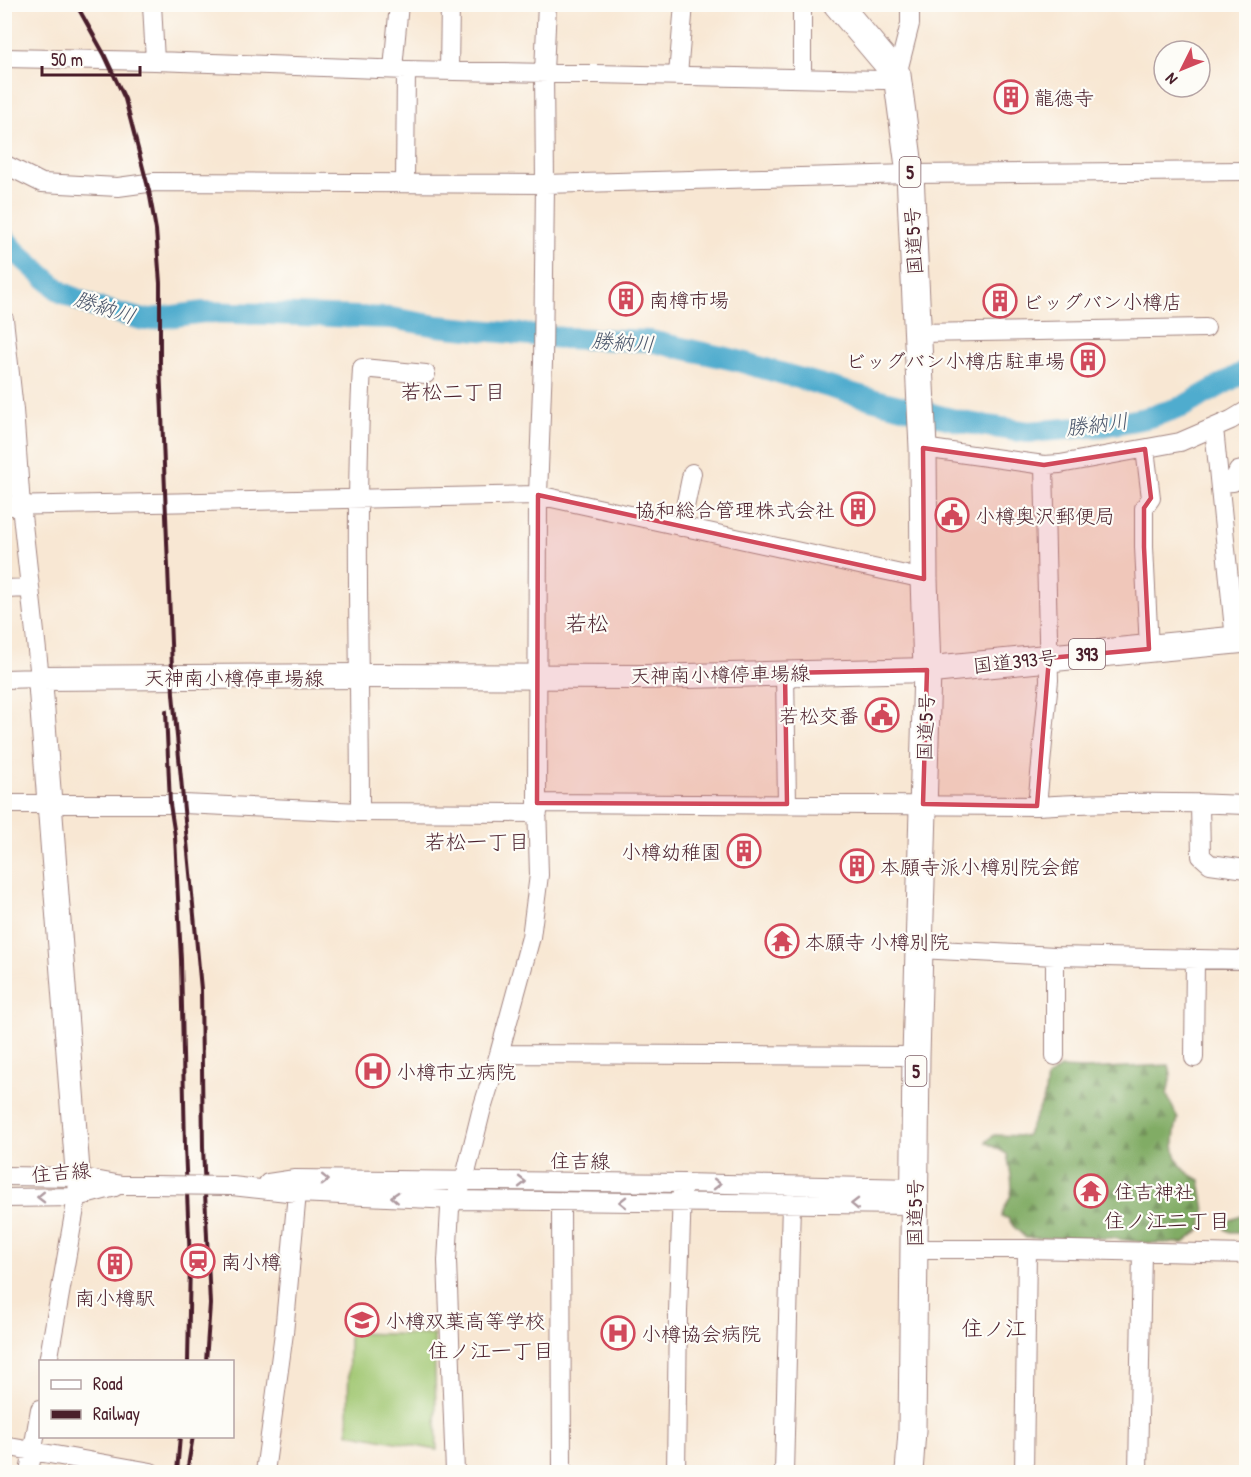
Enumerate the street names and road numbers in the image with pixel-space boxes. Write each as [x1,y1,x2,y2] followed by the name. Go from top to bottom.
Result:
[900,157,920,187] road number: 5
[898,206,928,276] street label: 国道5号
[1069,639,1105,669] road number: 393
[971,643,1059,679] street label: 国道393号
[630,659,810,689] street label: 天神南小樽停車場線
[144,664,324,691] street label: 天神南小樽停車場線
[910,692,940,762] street label: 国道5号
[906,1056,926,1086] road number: 5
[550,1147,610,1174] street label: 住吉線
[30,1156,92,1188] street label: 住吉線
[901,1179,928,1247] street label: 国道5号

